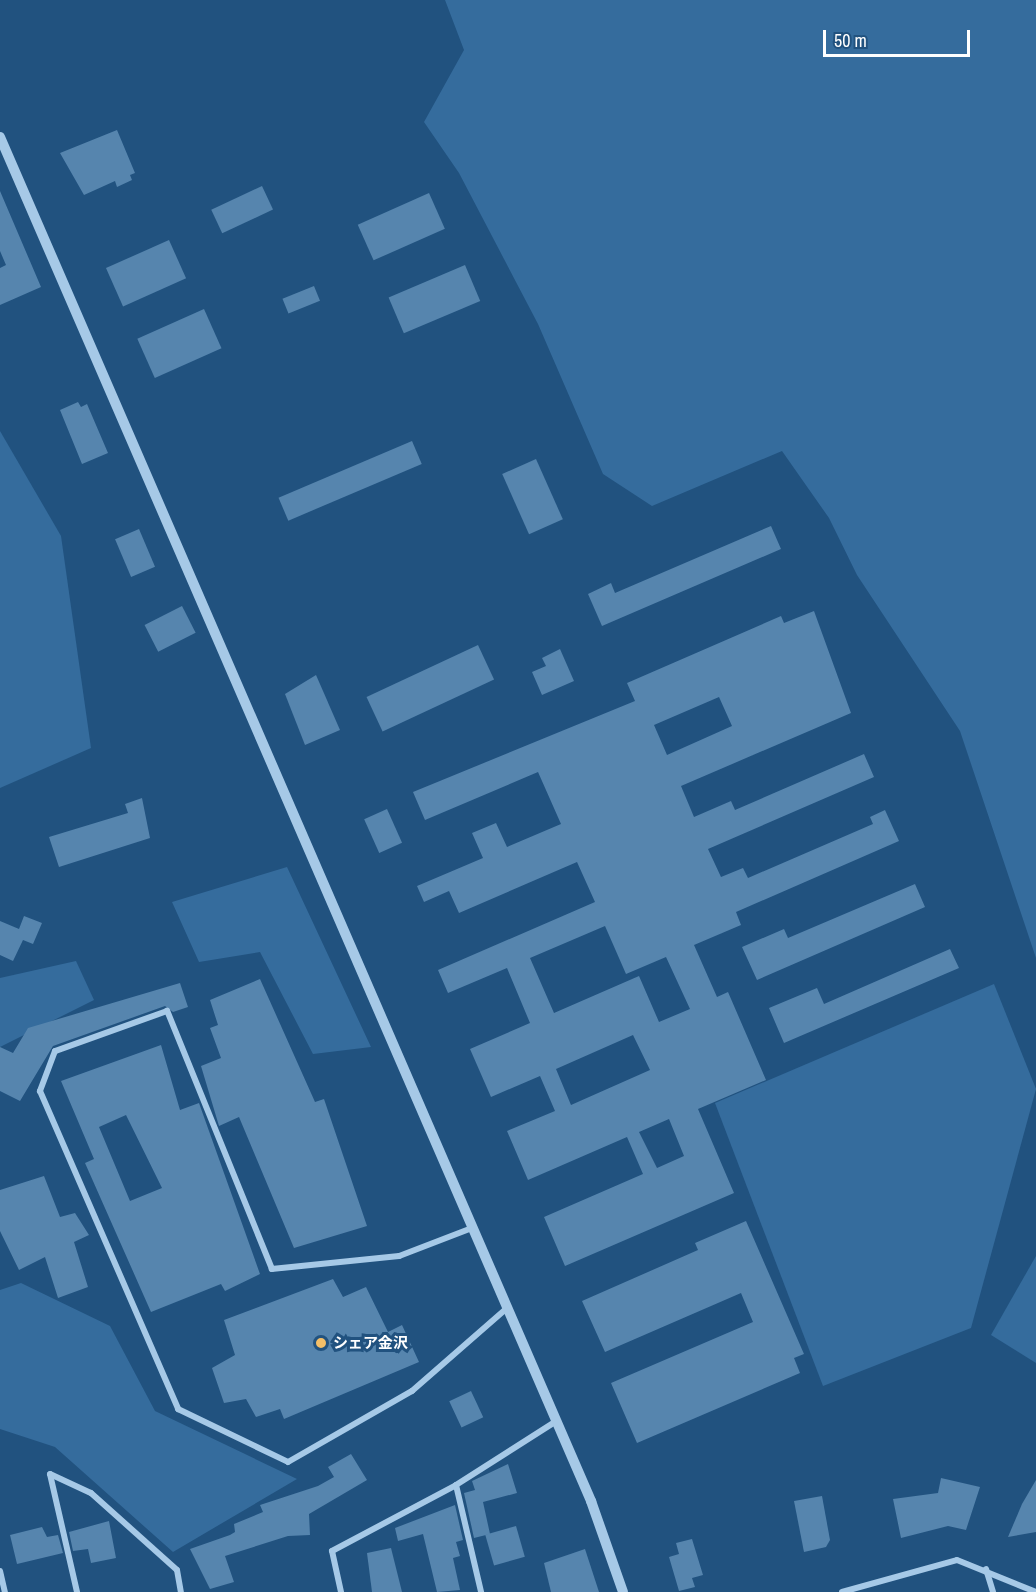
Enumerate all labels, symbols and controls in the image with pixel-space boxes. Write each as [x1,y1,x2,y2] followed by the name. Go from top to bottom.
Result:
[826,18,973,56] scale bar
[834,28,867,53] text: 50 m
[333,1334,408,1352] place label: シェア金沢
[314,1336,328,1350] marker: シェア金沢

